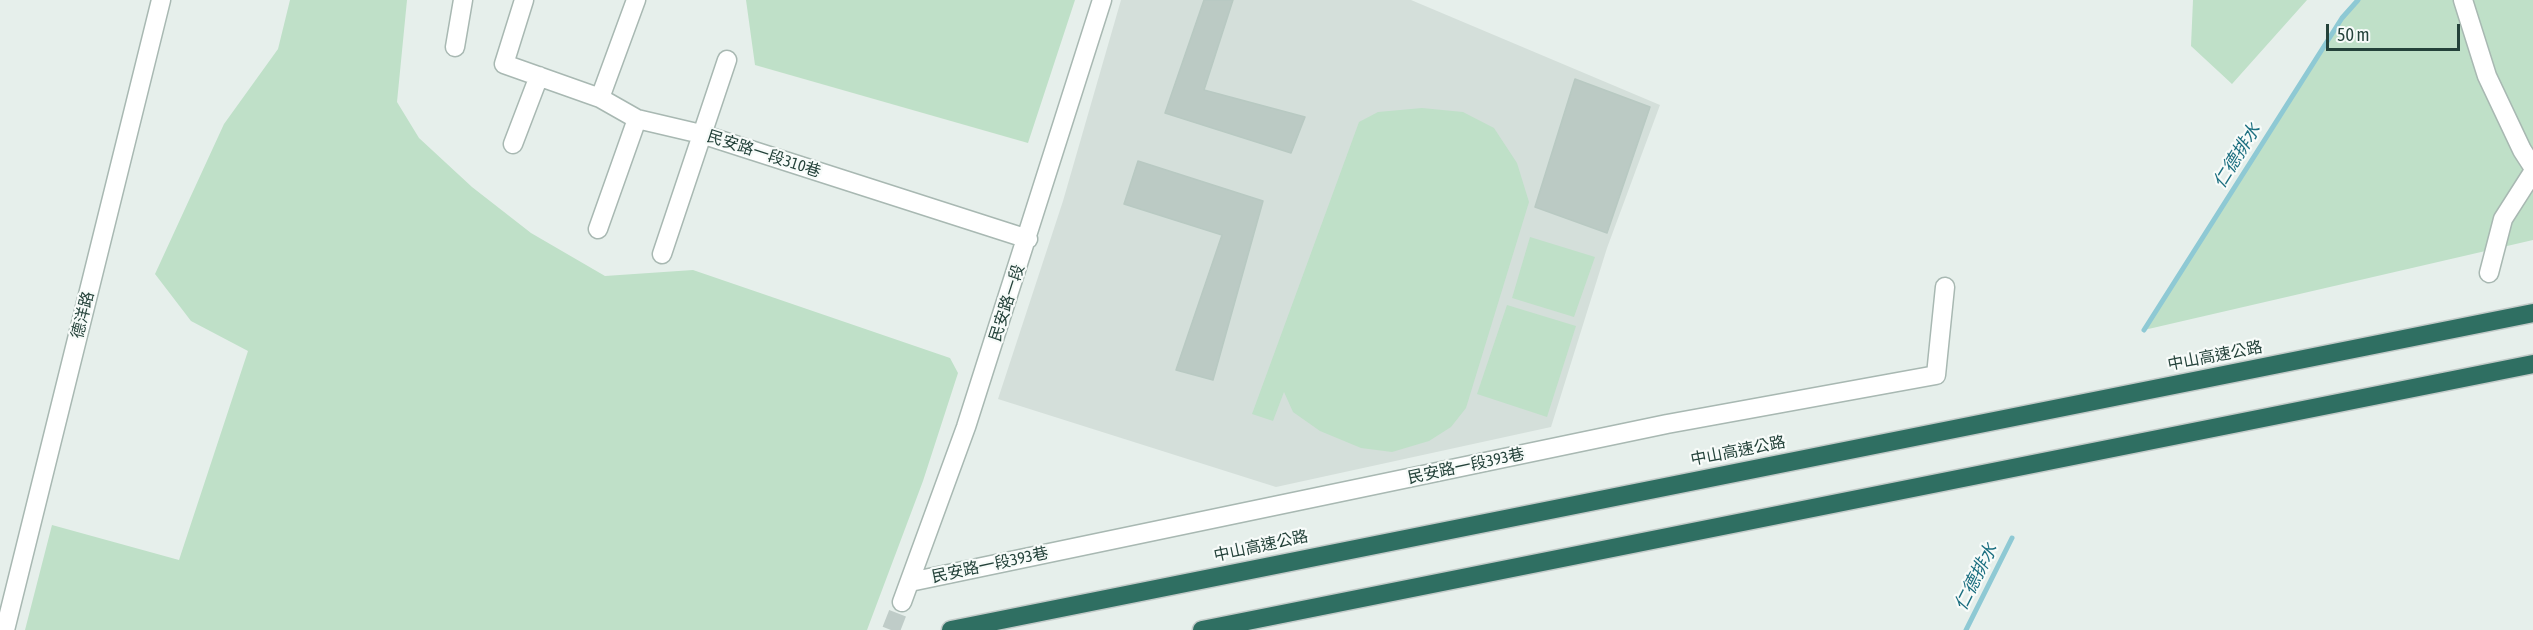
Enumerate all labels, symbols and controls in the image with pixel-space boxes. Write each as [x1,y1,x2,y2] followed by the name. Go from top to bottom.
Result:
[2329,12,2462,50] scale bar
[2337,24,2369,45] text: 50 m
[2209,120,2265,192] water label: 仁德排水
[705,127,823,181] street label: 民安路一段310巷
[986,262,1028,344] street label: 民安路一段
[68,289,98,341] street label: 德洋路
[2166,337,2264,375] street label: 中山高速公路
[1689,432,1787,470] street label: 中山高速公路
[1406,444,1526,488] street label: 民安路一段393巷
[1212,527,1310,565] street label: 中山高速公路
[1950,540,2002,614] water label: 仁德排水
[930,543,1050,587] street label: 民安路一段393巷

